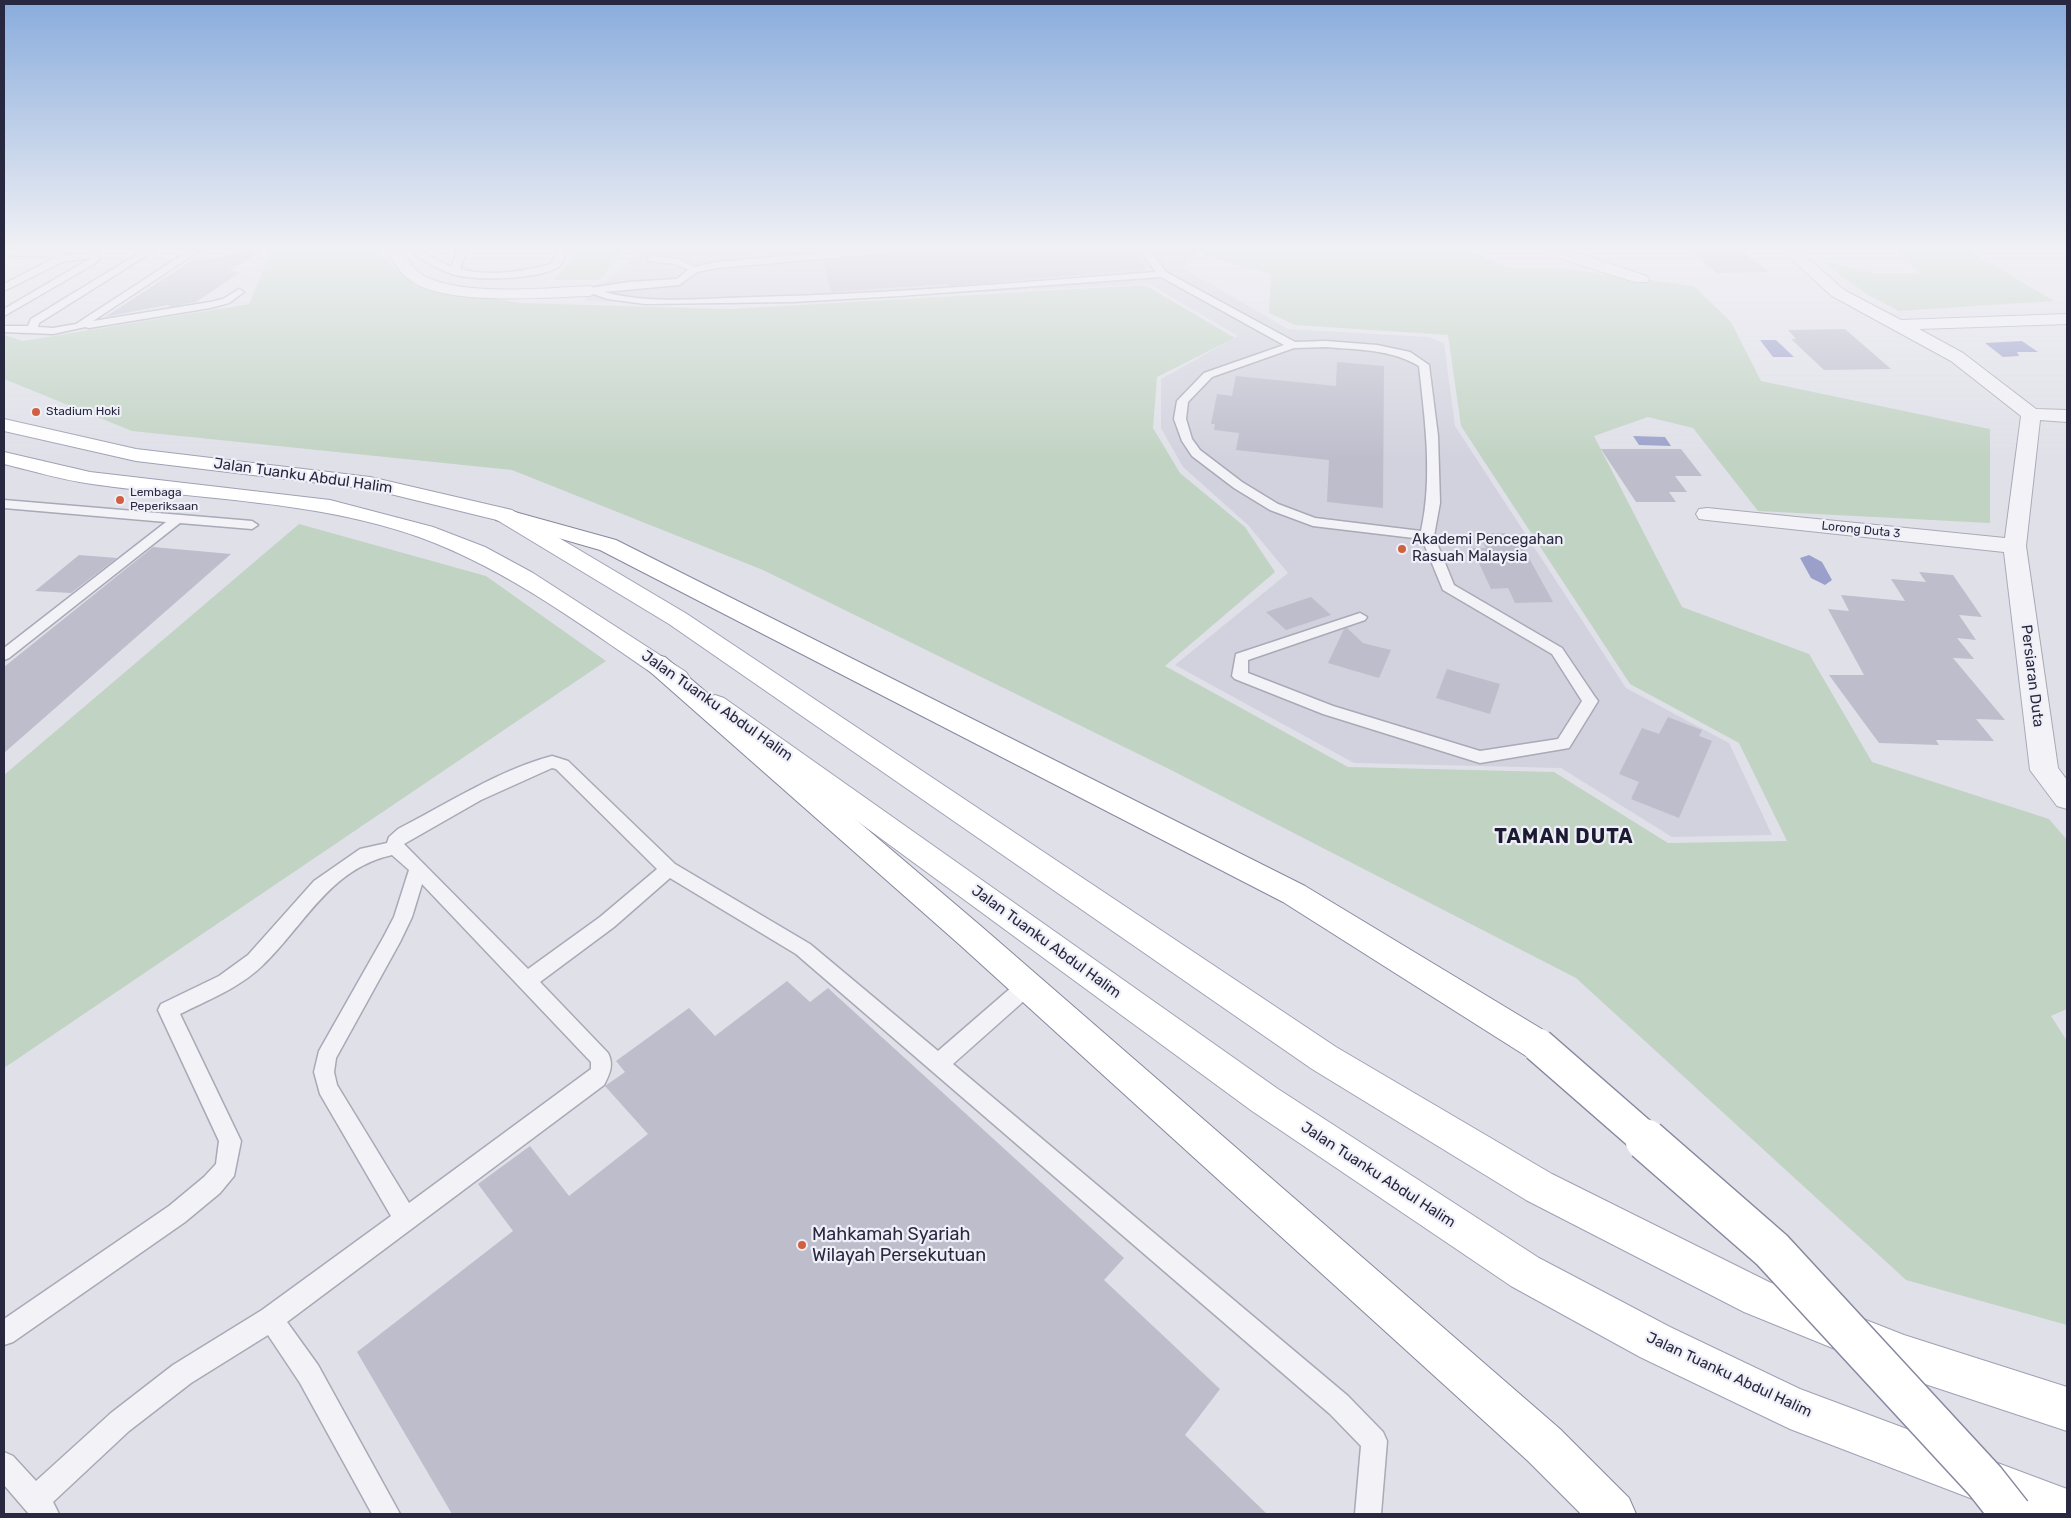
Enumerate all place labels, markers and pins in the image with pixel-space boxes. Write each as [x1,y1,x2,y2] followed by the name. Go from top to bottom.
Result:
[46,405,120,419] place label: Stadium Hoki
[30,406,42,418] marker: Stadium Hoki
[130,486,198,514] place label: Lembaga Peperiksaan
[114,494,126,506] marker: Lembaga Peperiksaan
[1412,531,1563,566] place label: Akademi Pencegahan Rasuah Malaysia
[1396,543,1408,555] marker: Akademi Pencegahan Rasuah Malaysia
[812,1224,986,1266] place label: Mahkamah Syariah Wilayah Persekutuan
[796,1239,808,1251] marker: Mahkamah Syariah Wilayah Persekutuan

